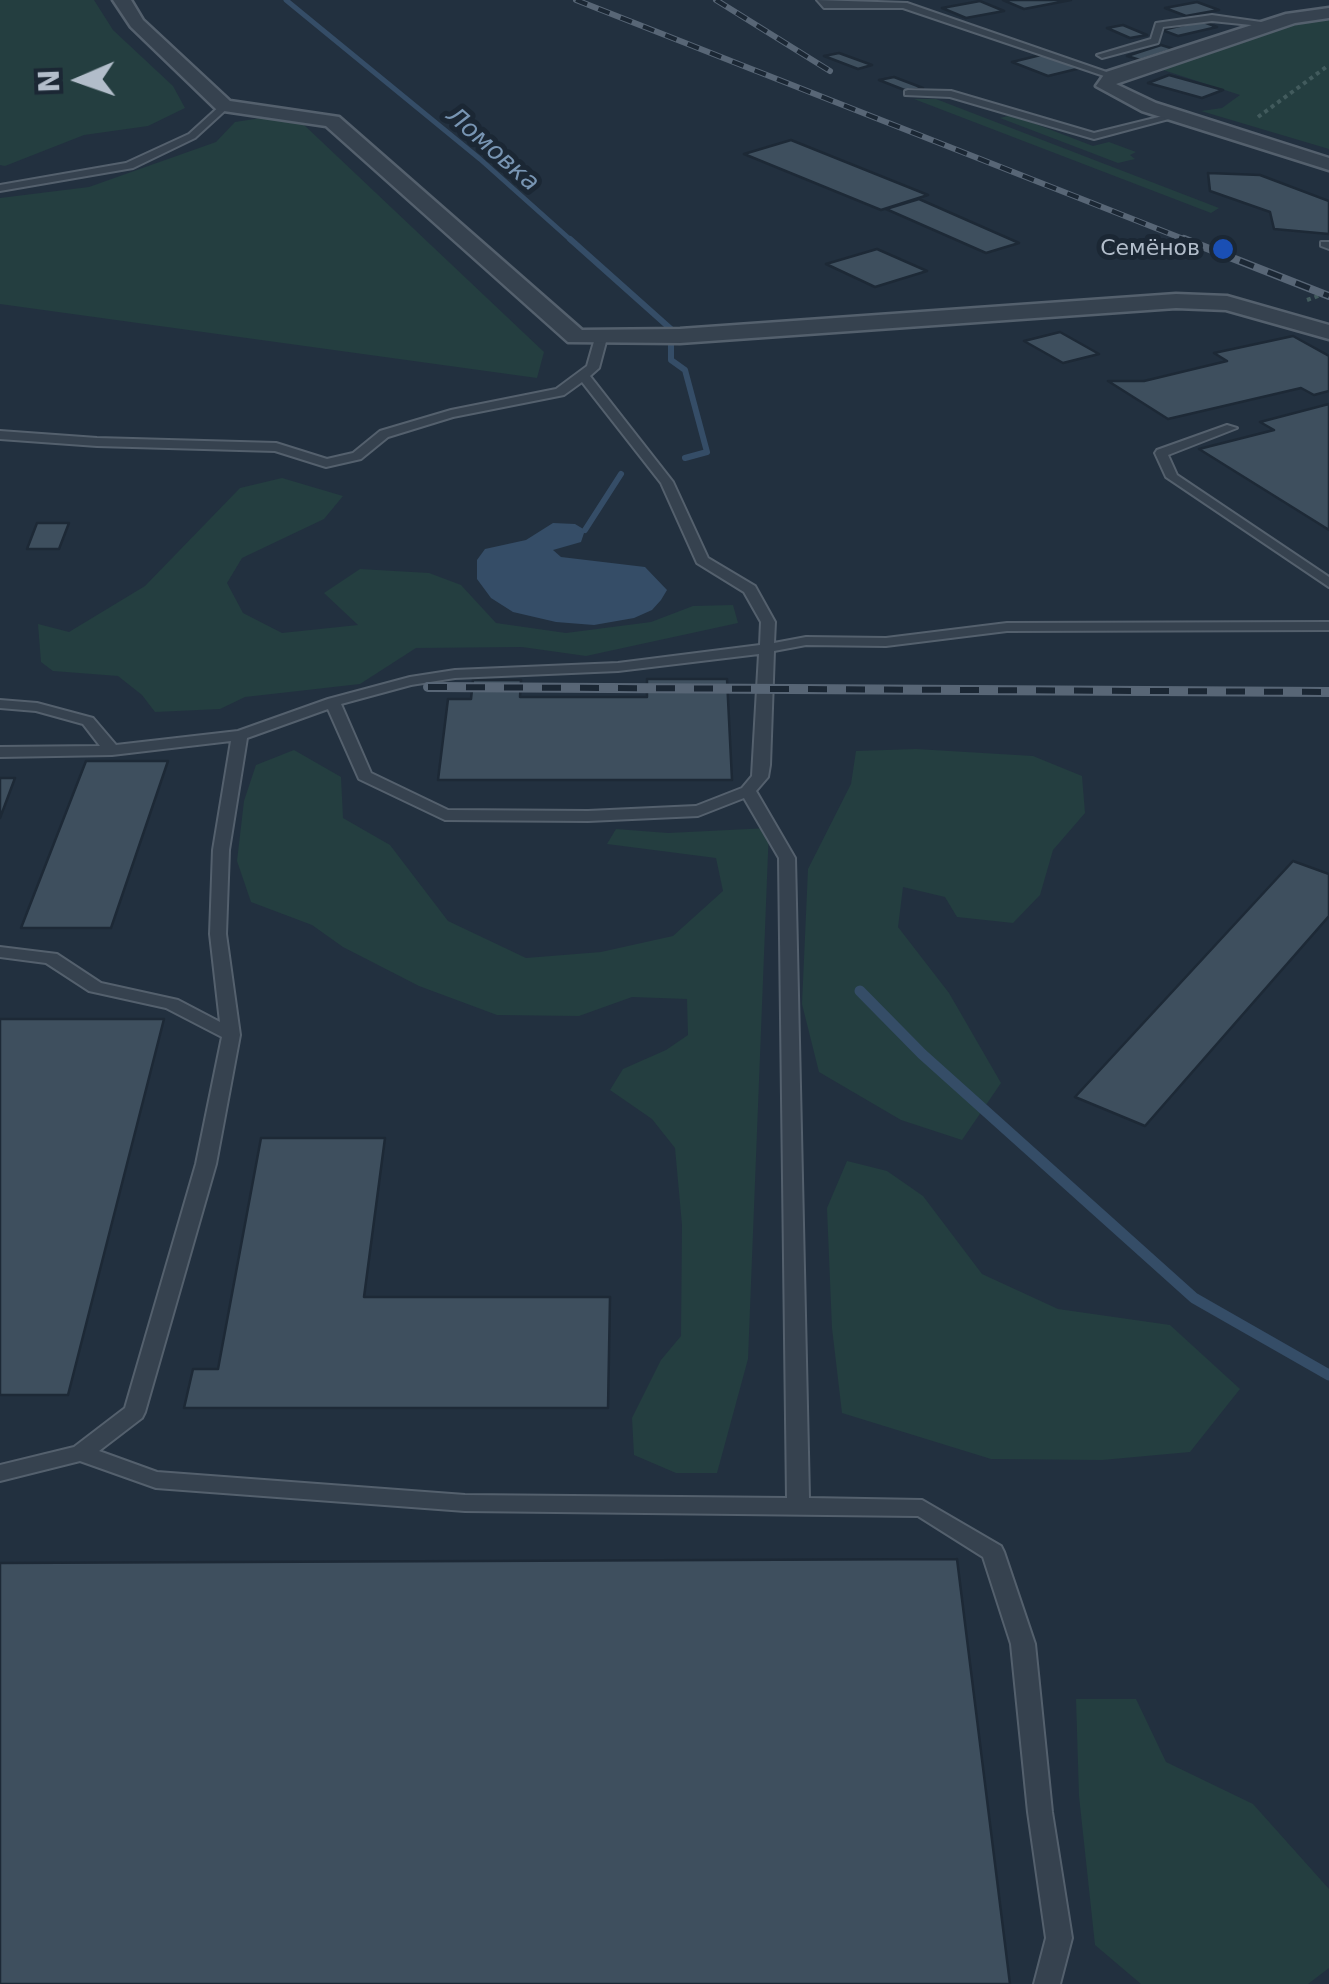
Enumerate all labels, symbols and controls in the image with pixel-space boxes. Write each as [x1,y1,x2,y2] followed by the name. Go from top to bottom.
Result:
[30,30,130,130] north arrow
[33,69,66,93] text: N
[439,101,545,199] water label: Ломовка
[1100,236,1200,262] place label: Семёнов
[1210,236,1236,262] marker: Семёнов

